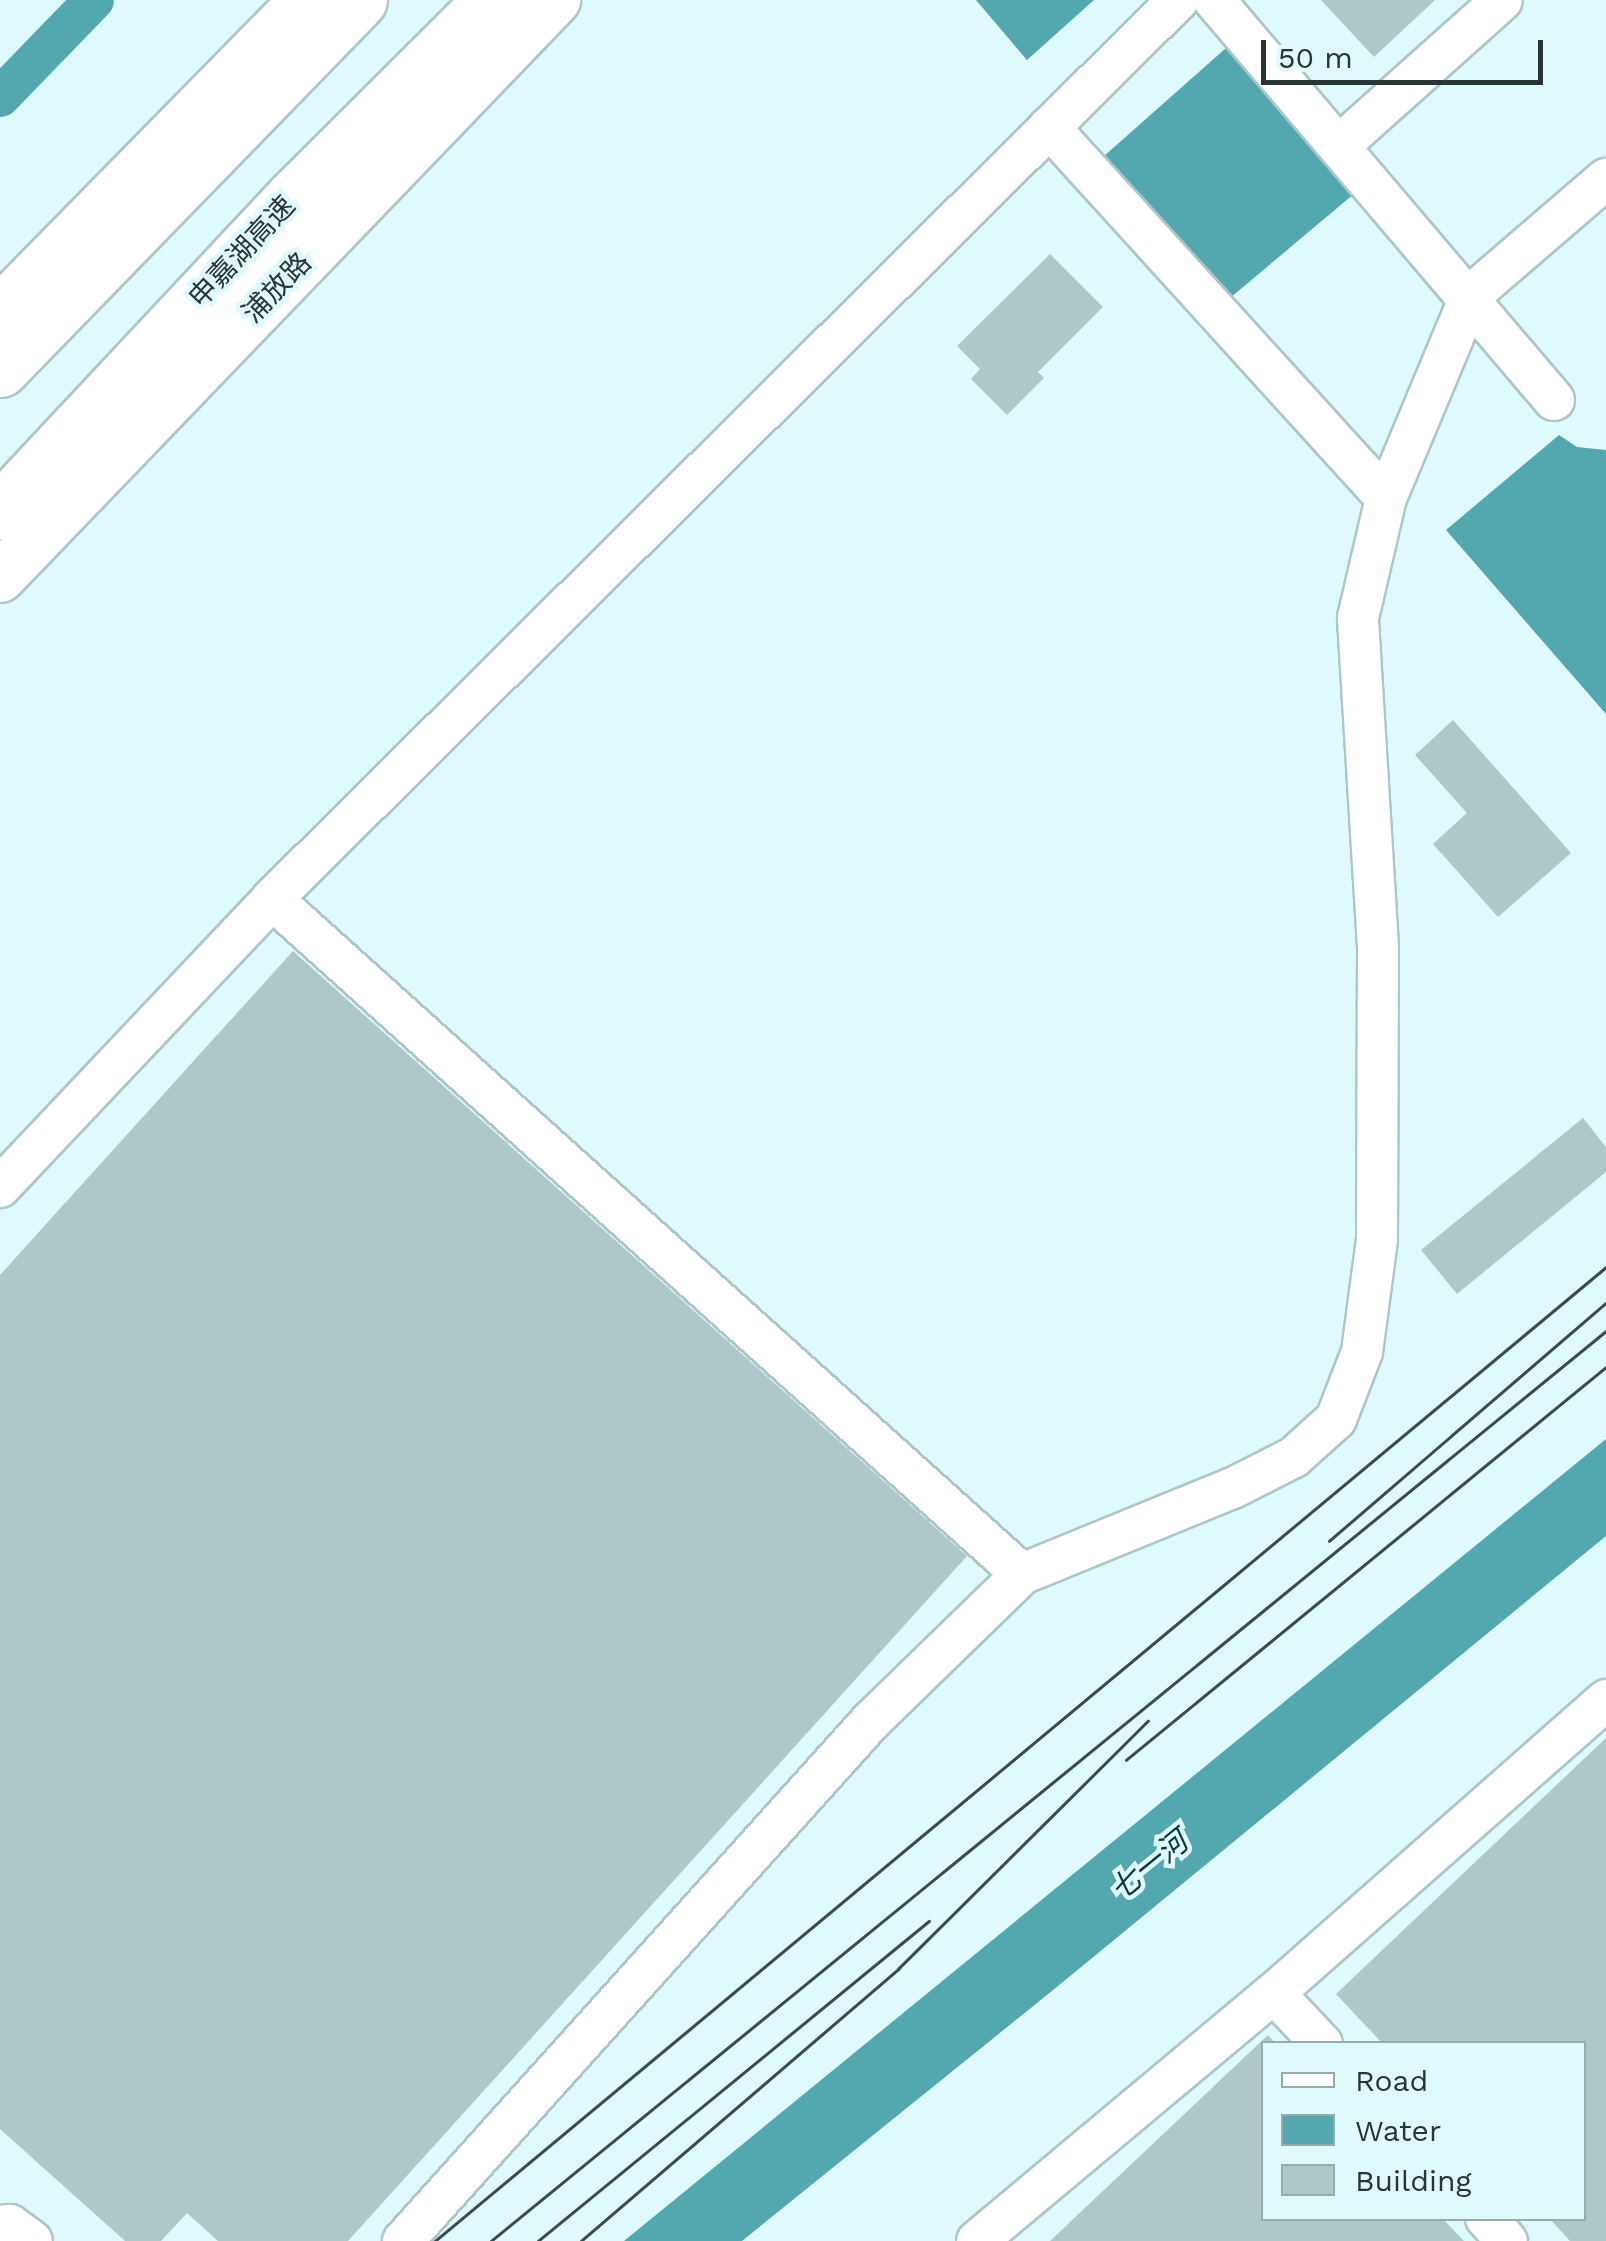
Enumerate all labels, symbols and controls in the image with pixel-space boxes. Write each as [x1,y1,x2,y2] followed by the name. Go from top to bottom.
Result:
[1266,20,1548,82] scale bar
[1278,40,1353,75] text: 50 m
[182,189,302,315] street label: 申嘉湖高速
[236,246,318,330] street label: 浦放路
[1103,1824,1195,1908] water label: 七一河
[1261,2041,1586,2221] legend
[1355,2063,1428,2098] text: Road
[1355,2113,1441,2148] text: Water
[1355,2163,1472,2198] text: Building

